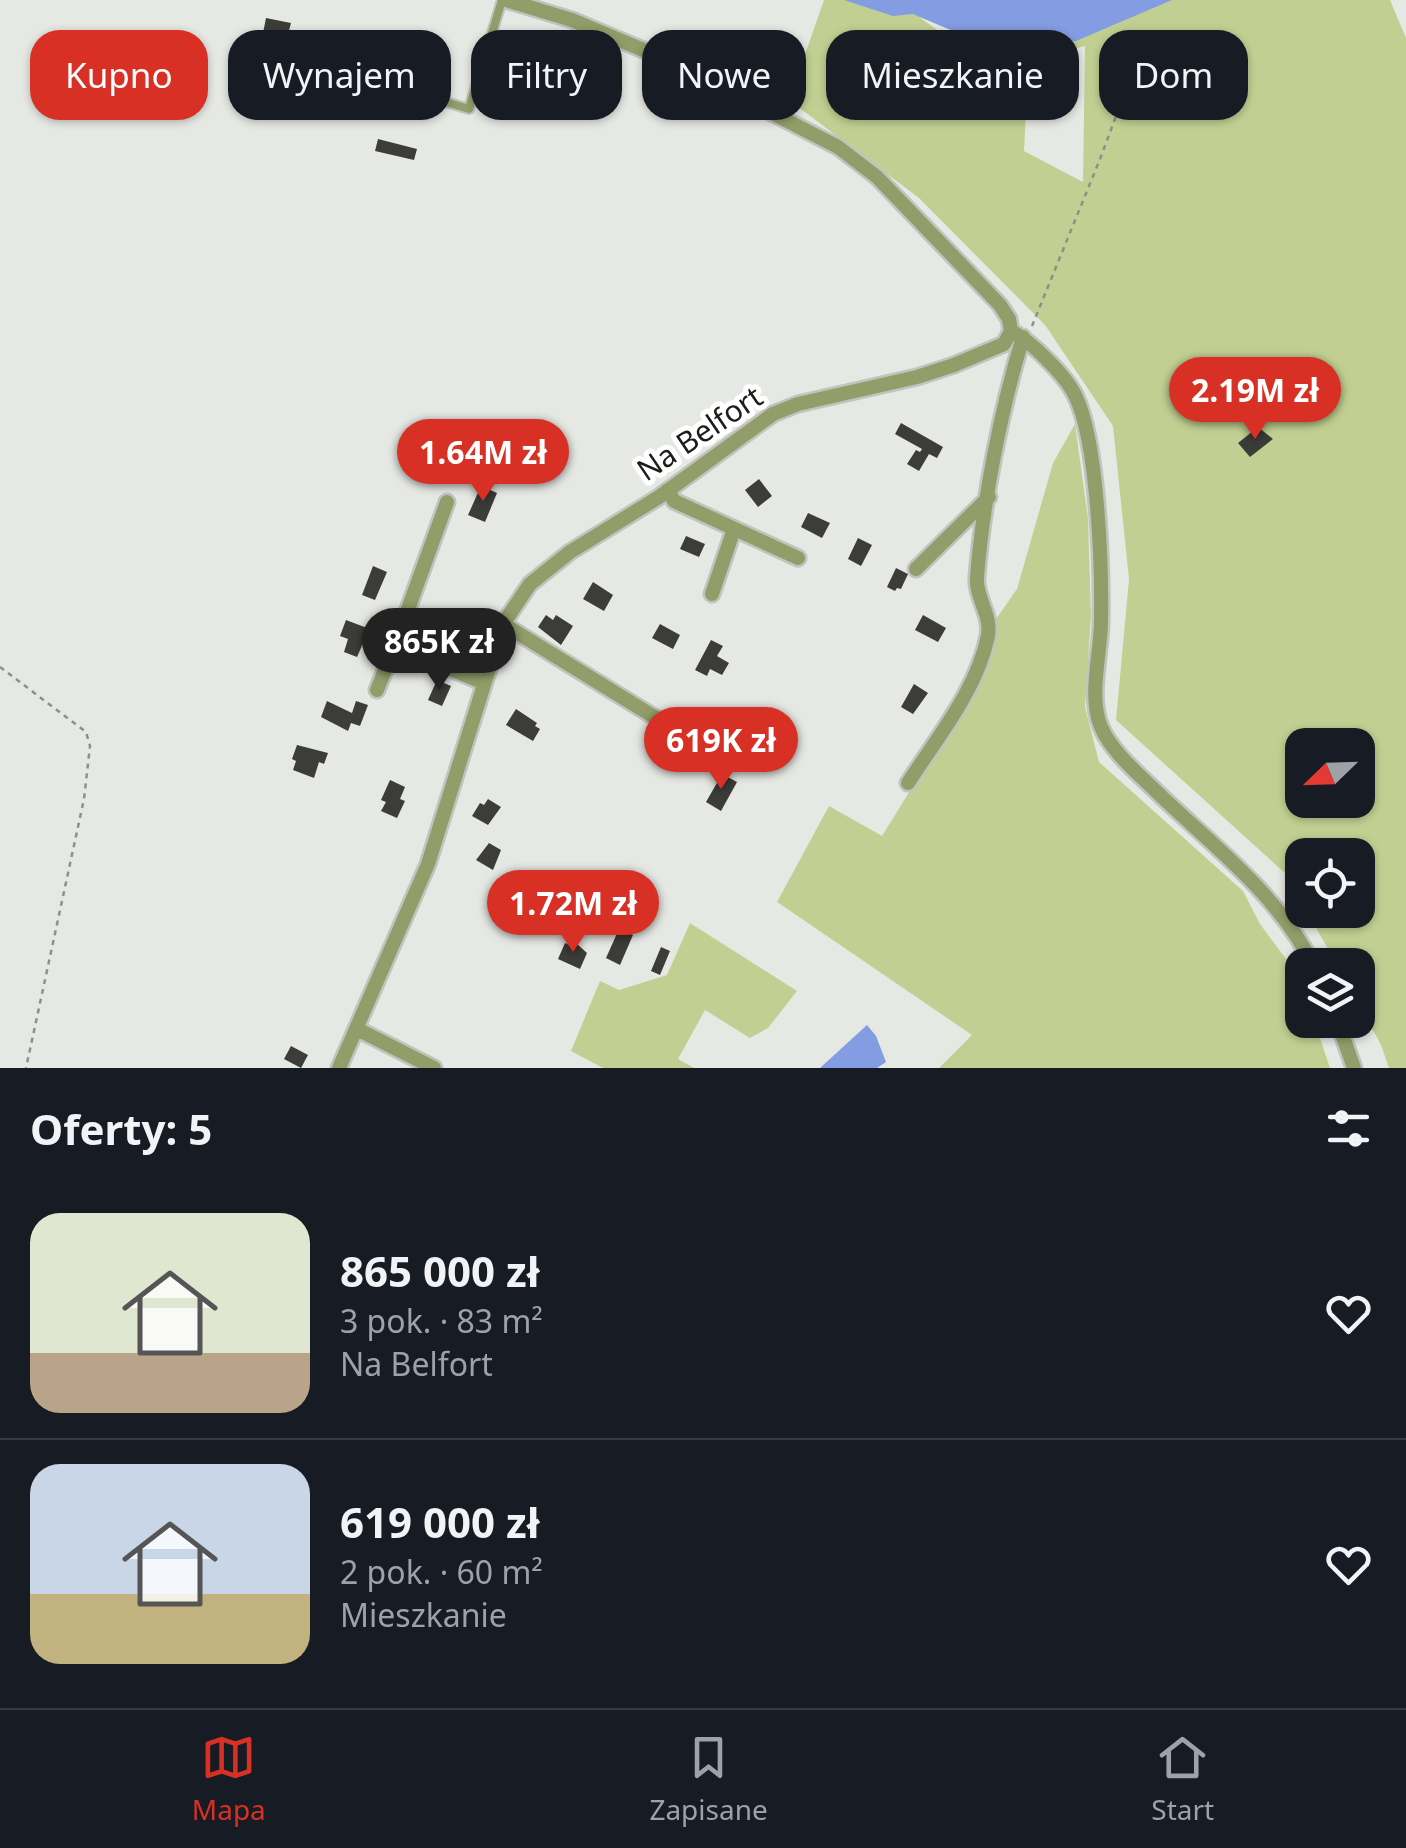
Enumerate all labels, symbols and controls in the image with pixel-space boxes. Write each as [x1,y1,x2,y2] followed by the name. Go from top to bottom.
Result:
[30,30,208,120] chip: Kupno
[228,30,451,120] chip: Wynajem
[471,30,622,120] chip: Filtry
[642,30,806,120] chip: Nowe
[826,30,1079,120] chip: Mieszkanie
[1099,30,1248,120] chip: Dom
[1152,357,1358,442] pin: 2.19M zł
[1191,368,1319,411] text: 2.19M zł
[628,376,770,490] street label: Na Belfort
[380,419,586,504] pin: 1.64M zł
[419,430,547,473] text: 1.64M zł
[347,608,531,693] pin: 865K zł
[384,619,494,662] text: 865K zł
[629,707,813,792] pin: 619K zł
[666,718,776,761] text: 619K zł
[1285,728,1375,818] north arrow
[1285,728,1375,1038] map controls
[1285,838,1375,928] button: locate
[470,870,676,955] pin: 1.72M zł
[509,881,637,924] text: 1.72M zł
[1285,948,1375,1038] button: layers
[30,1100,212,1157] text: Oferty: 5
[1321,1101,1376,1156] icon: filters
[340,1242,540,1299] text: 865 000 zł
[110,1253,230,1373] icon: home
[1321,1286,1376,1341] icon: heart
[340,1299,543,1342] text: 3 pok. · 83 m²
[340,1342,493,1385] text: Na Belfort
[340,1493,540,1550] text: 619 000 zł
[110,1504,230,1624] icon: home
[1321,1537,1376,1592] icon: heart
[340,1550,543,1593] text: 2 pok. · 60 m²
[340,1593,507,1636] text: Mieszkanie
[192,1730,266,1828] tab: Mapa
[649,1730,768,1828] tab: Zapisane
[1151,1730,1214,1828] tab: Start

